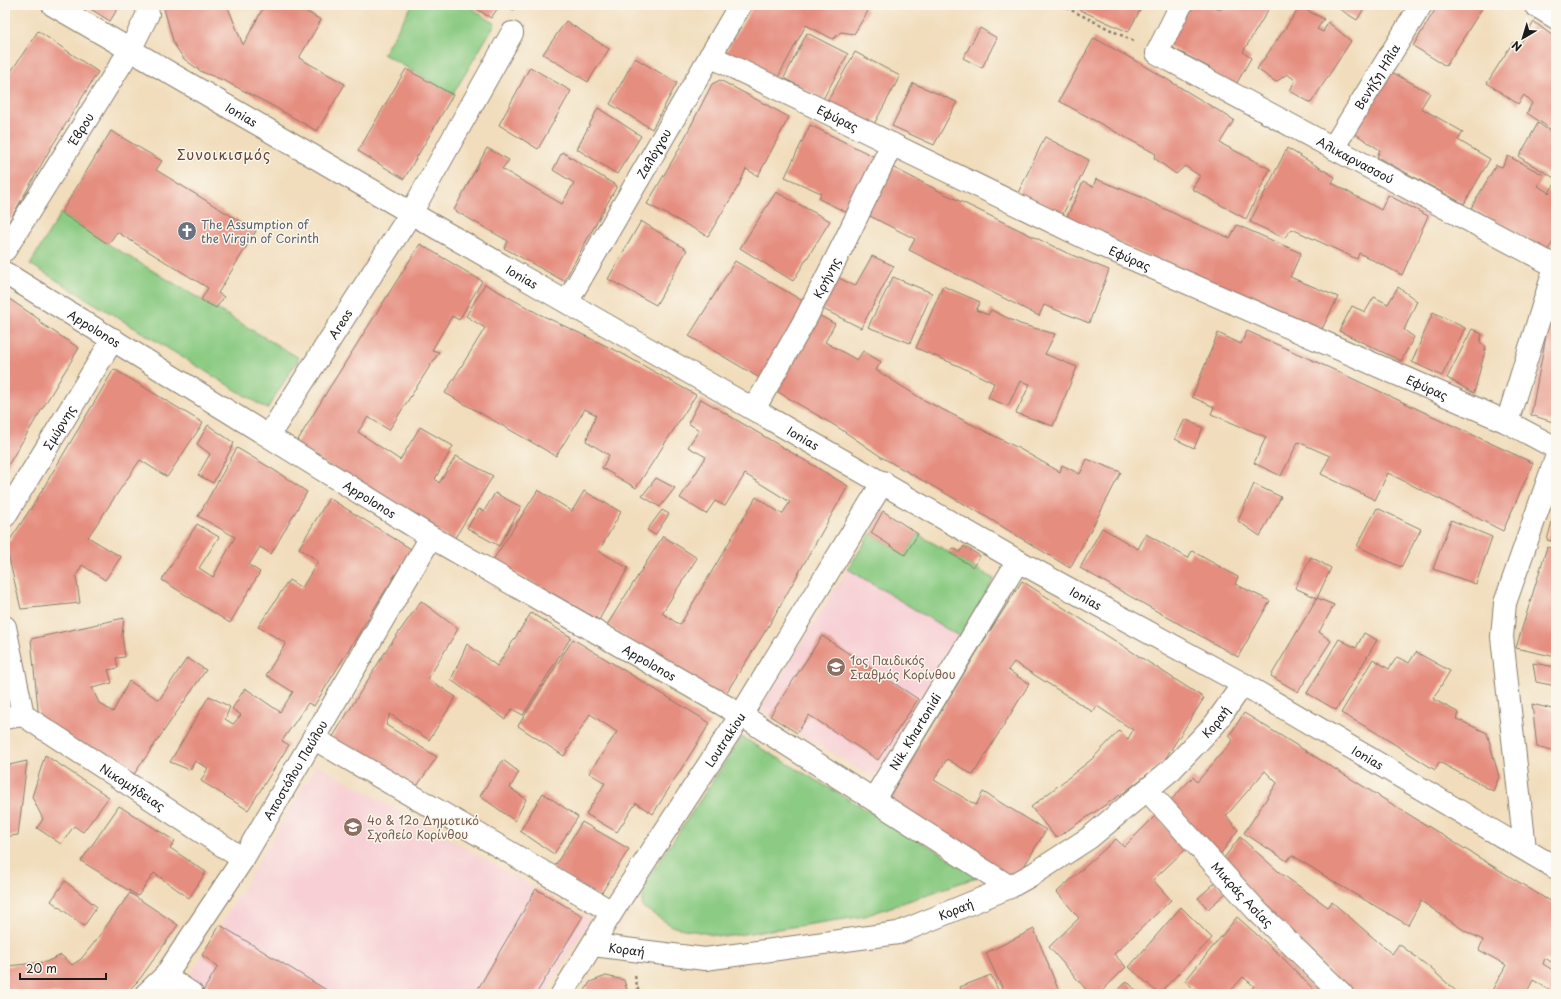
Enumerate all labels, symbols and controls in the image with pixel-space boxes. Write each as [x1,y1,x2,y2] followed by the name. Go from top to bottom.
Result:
[1503,18,1543,58] north arrow
[1508,37,1525,56] text: N
[1350,40,1404,113] street label: Βενήζη Ηλία
[222,98,261,131] street label: Ionias
[814,100,861,136] street label: Εφύρας
[63,109,98,150] street label: Έβρου
[632,125,675,182] street label: Ζαλόγγου
[1314,132,1397,188] street label: Αλικαρνασσού
[177,144,271,165] district label: Συνοικισμός
[201,215,319,247] place label: The Assumption of the Virgin of Corinth
[176,220,198,242] church icon: The Assumption of the Virgin of Corinth
[1106,241,1154,275] street label: Εφύρας
[808,254,844,301] street label: Κρήνης
[503,260,542,293] street label: Ionias
[64,305,125,352] street label: Appolonos
[324,305,357,342] street label: Areos
[1403,370,1451,404] street label: Εφύρας
[39,401,80,453] street label: Σμύρνης
[784,421,823,454] street label: Ionias
[340,476,400,522] street label: Appolonos
[1067,582,1106,614] street label: Ionias
[619,640,680,685] street label: Appolonos
[850,651,956,683] place label: 1ος Παιδικός Σταθμός Κορίνθου
[825,656,847,678] school or university icon: 1ος Παιδικός Σταθμός Κορίνθου
[885,689,945,773] street label: Nik. Khartonidi
[1197,702,1234,742] street label: Κοραή
[700,709,749,771] street label: Loutrakiou
[259,716,331,823] street label: Αποστόλου Παύλου
[1349,741,1388,774] street label: Ionias
[96,759,169,815] street label: Νικομήδειας
[367,811,479,843] place label: 4ο & 12ο Δημοτικό Σχολείο Κορίνθου
[342,816,364,838] school or university icon: 4ο & 12ο Δημοτικό Σχολείο Κορίνθου
[1207,858,1277,931] street label: Μικράς Ασίας
[935,894,976,925] street label: Κοραή
[608,938,646,960] street label: Κοραή
[20,955,106,981] scale bar
[26,959,57,977] text: 20 m

